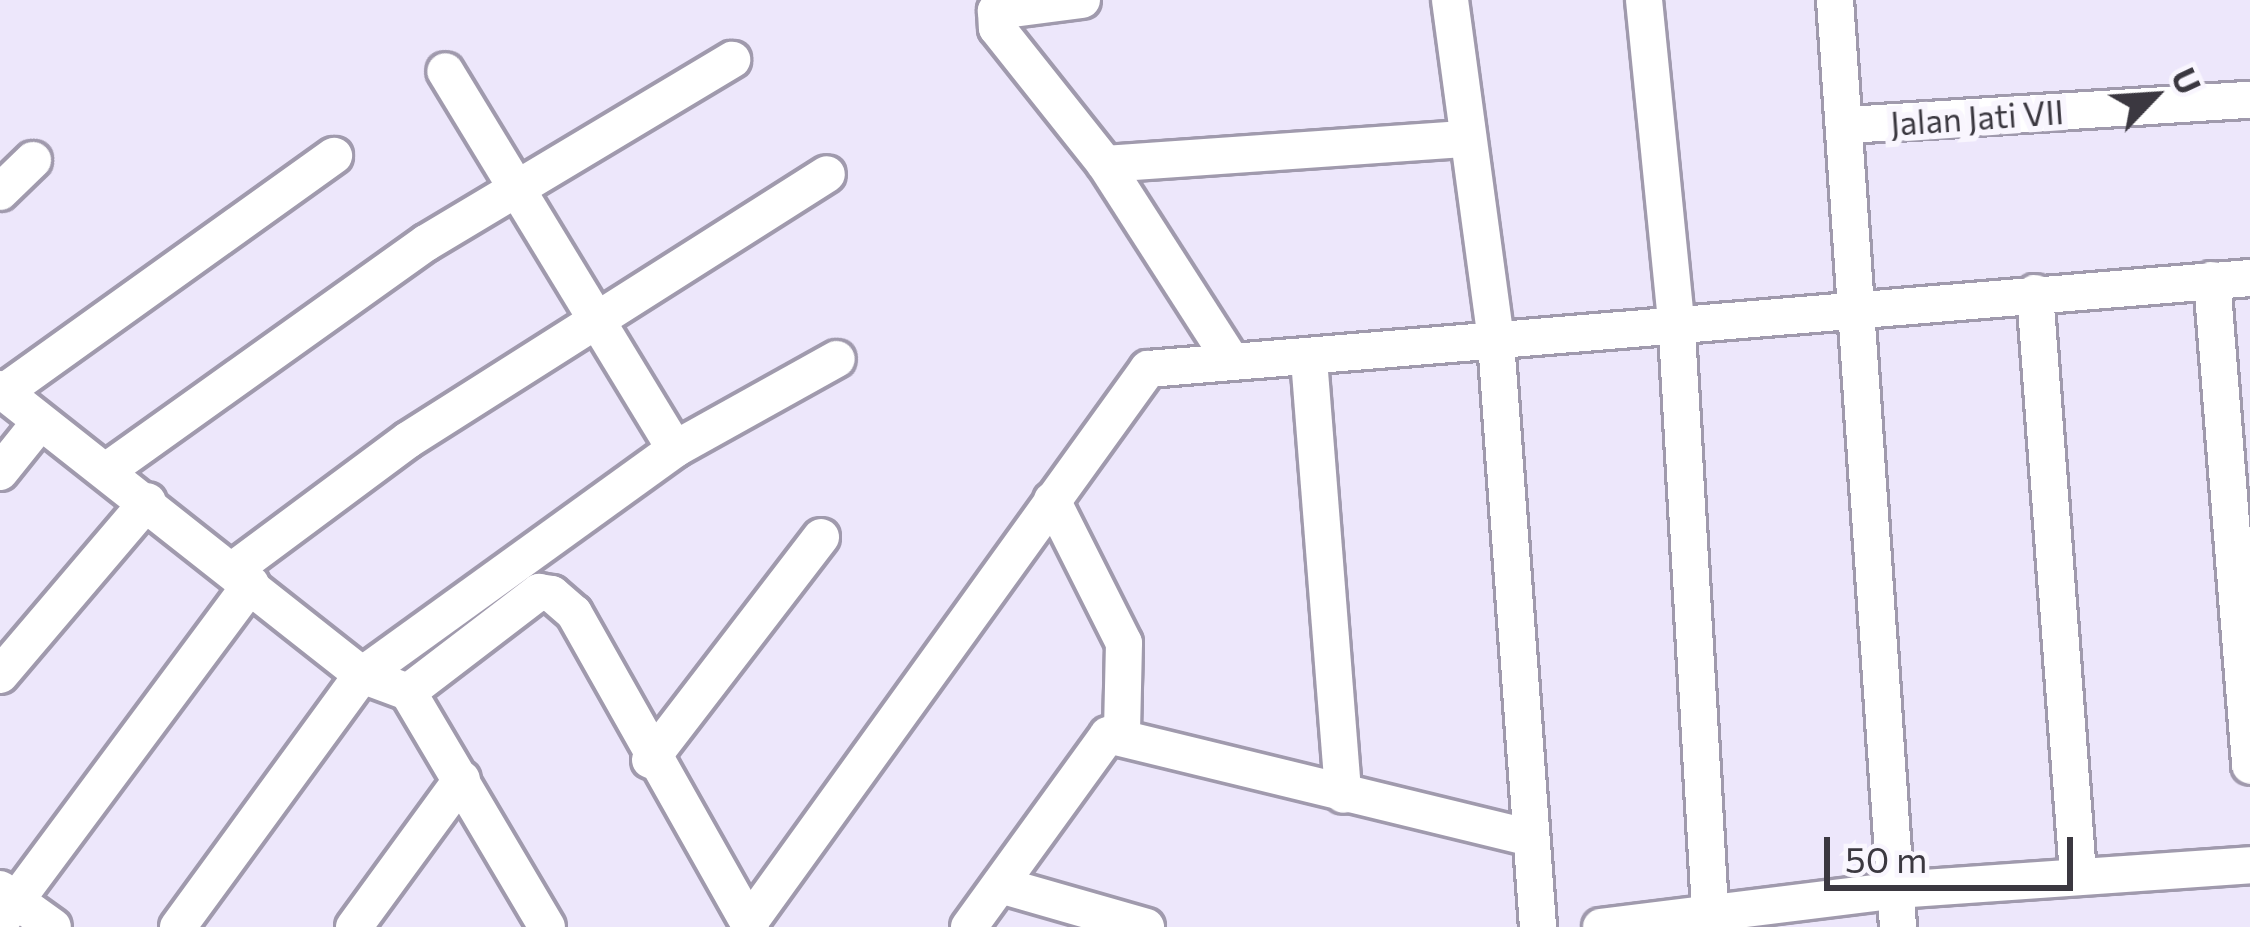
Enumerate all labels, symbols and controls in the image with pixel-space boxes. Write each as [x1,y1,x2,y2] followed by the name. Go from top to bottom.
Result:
[2094,36,2214,156] north arrow
[2163,61,2211,100] text: U
[1889,91,2065,143] street label: Jalan Jati VII
[1830,813,2079,887] scale bar
[1845,836,1927,880] text: 50 m

